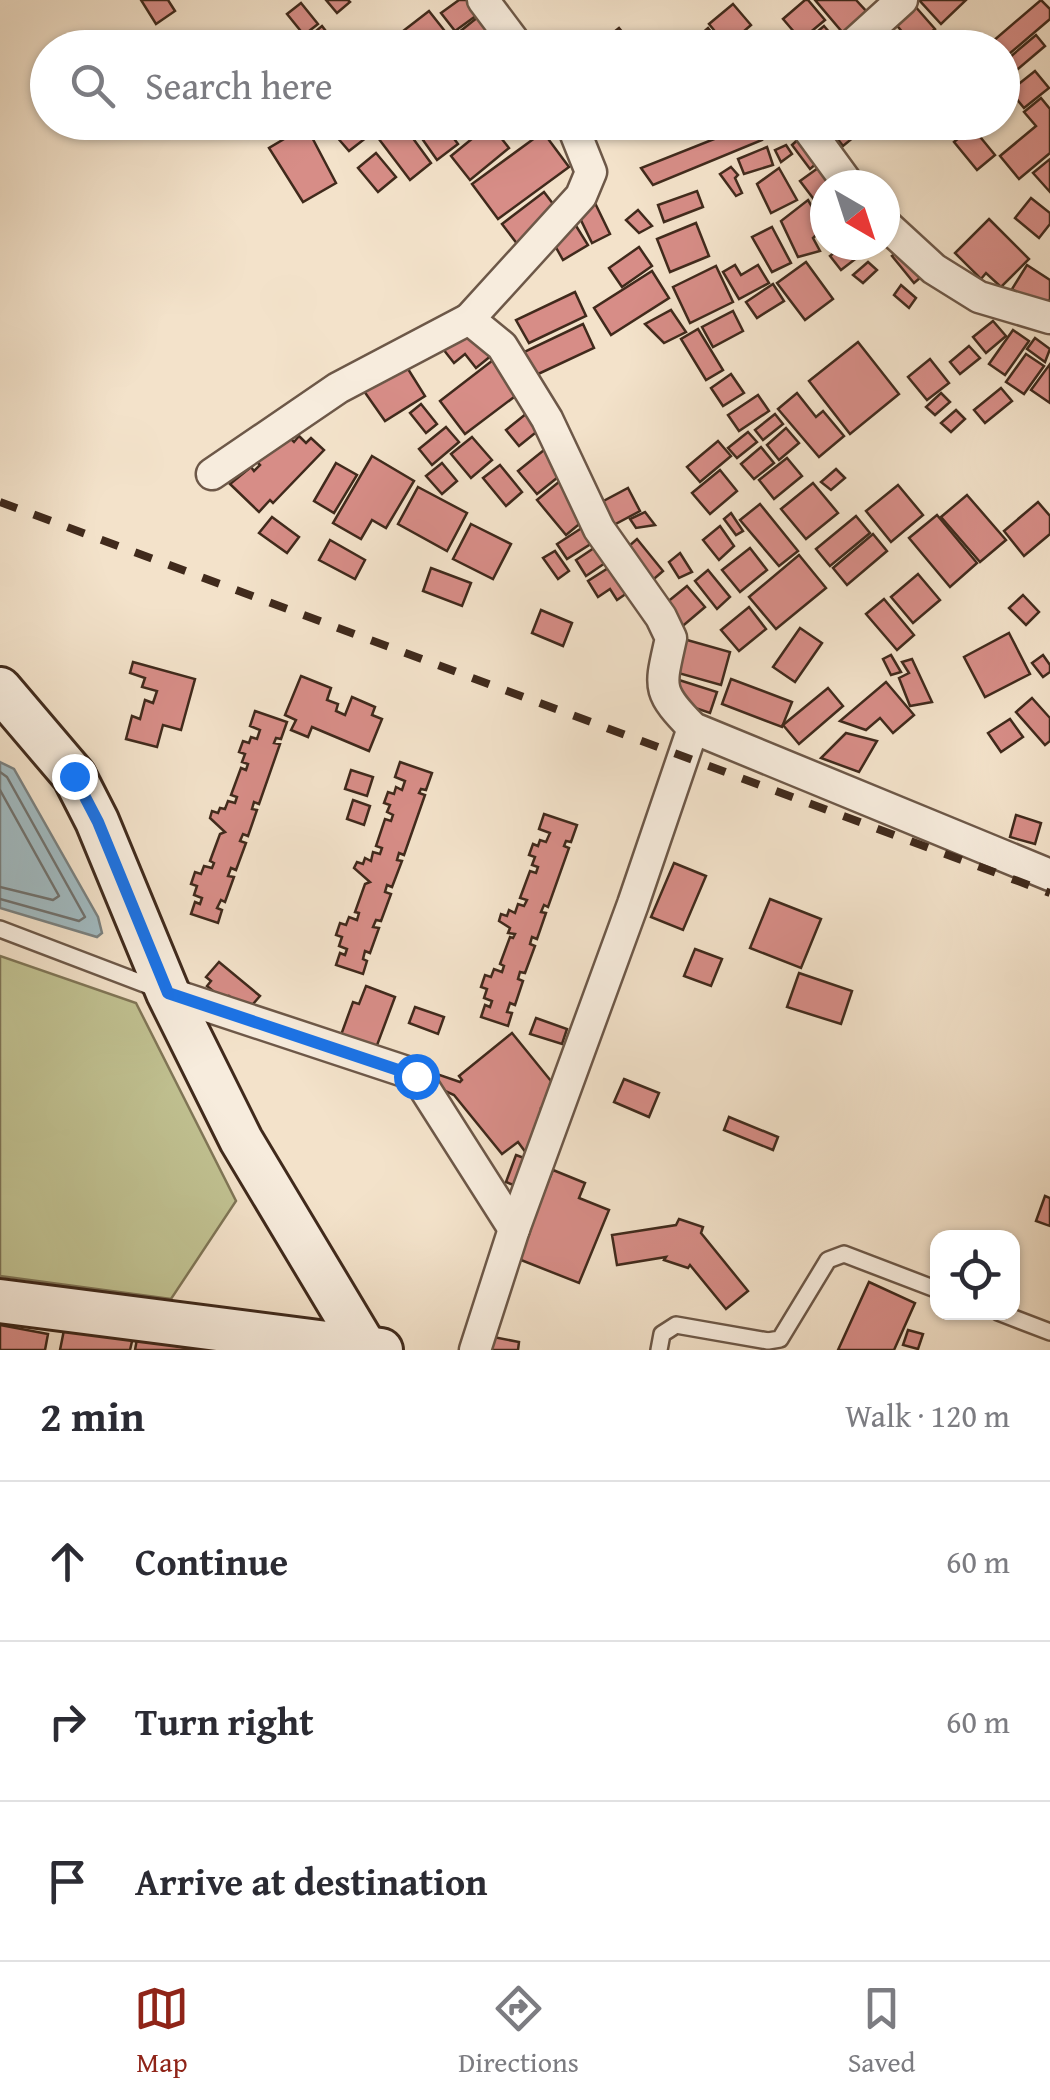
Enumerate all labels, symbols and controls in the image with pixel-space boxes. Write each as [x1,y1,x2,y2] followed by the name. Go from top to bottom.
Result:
[30,30,1020,140] search box
[145,57,333,113] text: Search here
[65,58,120,113] icon: search
[810,170,900,260] north arrow
[52,754,98,800] route end
[394,1054,440,1100] route start
[930,1230,1020,1320] map controls
[930,1230,1020,1320] button: locate
[40,1385,145,1446] text: 2 min
[845,1392,1010,1439] text: Walk · 120 m
[135,1533,288,1589] text: Continue
[40,1534,95,1589] icon: ahead
[946,1538,1010,1585] text: 60 m
[135,1693,314,1749] text: Turn right
[40,1694,95,1749] icon: right
[946,1698,1010,1745] text: 60 m
[135,1853,488,1909] text: Arrive at destination
[40,1854,95,1909] icon: arrive
[134,1981,189,2082] tab: Map
[458,1981,579,2082] tab: Directions
[848,1981,916,2082] tab: Saved

